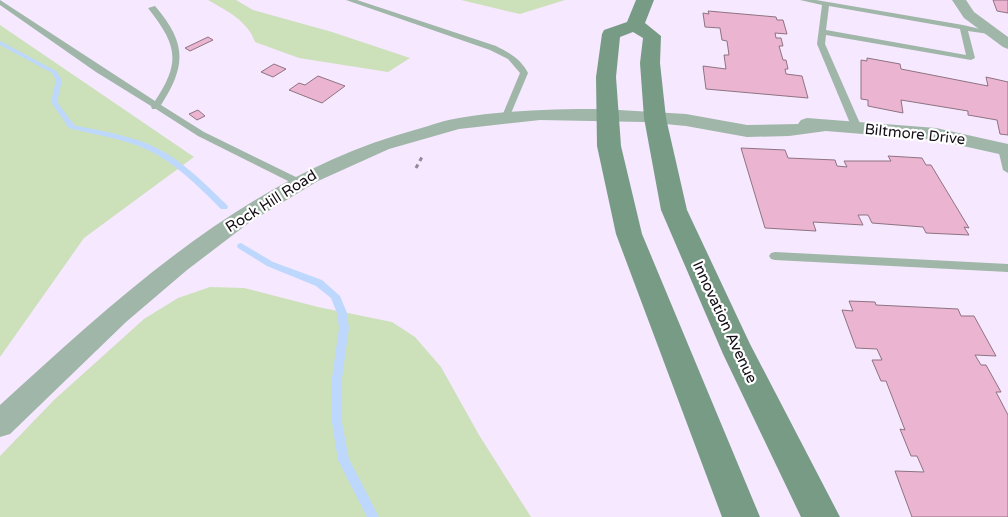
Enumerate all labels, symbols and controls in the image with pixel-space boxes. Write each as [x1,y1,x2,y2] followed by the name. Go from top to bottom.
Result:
[864,120,966,148] street label: Biltmore Drive
[222,166,320,236] street label: Rock Hill Road
[689,258,761,386] street label: Innovation Avenue

